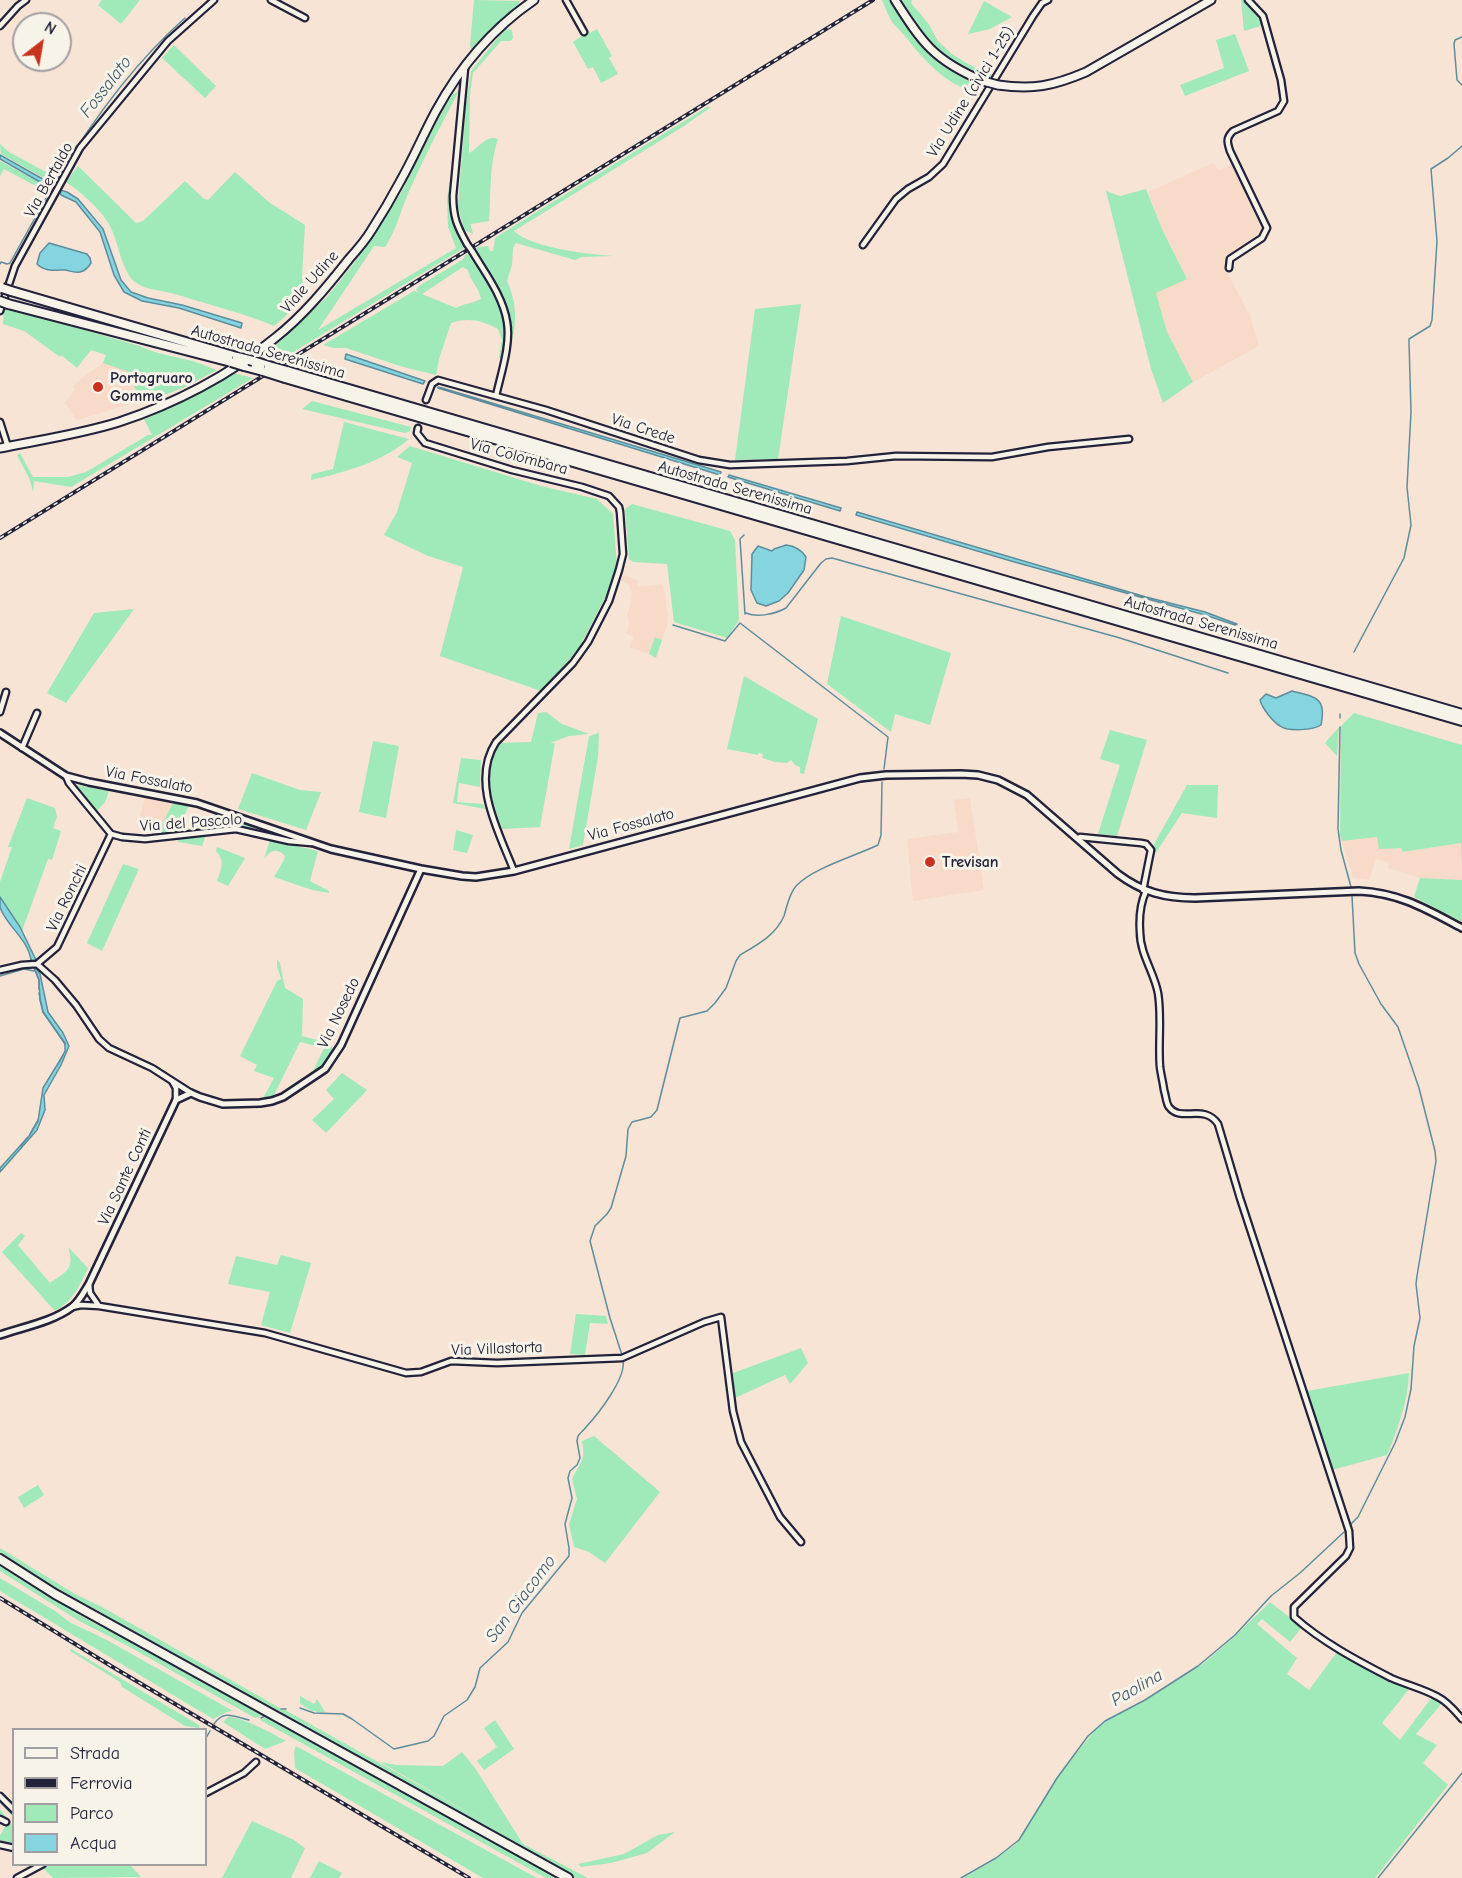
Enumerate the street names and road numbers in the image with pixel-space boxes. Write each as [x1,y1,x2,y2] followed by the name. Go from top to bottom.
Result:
[923,23,1019,161] street label: Via Udine (civici 1-25)
[21,139,77,221] street label: Via Bertaldo
[277,247,343,317] street label: Viale Udine
[189,321,347,383] street label: Autostrada Serenissima
[609,410,677,448] street label: Via Crede
[468,435,570,479] street label: Via Colombara
[656,457,814,519] street label: Autostrada Serenissima
[1122,592,1280,654] street label: Autostrada Serenissima
[104,762,194,798] street label: Via Fossalato
[586,804,676,846] street label: Via Fossalato
[139,810,243,836] street label: Via del Pascolo
[43,861,91,935] street label: Via Ronchi
[314,975,364,1051] street label: Via Nosedo
[94,1126,156,1228] street label: Via Sante Conti
[451,1338,543,1360] street label: Via Villastorta

